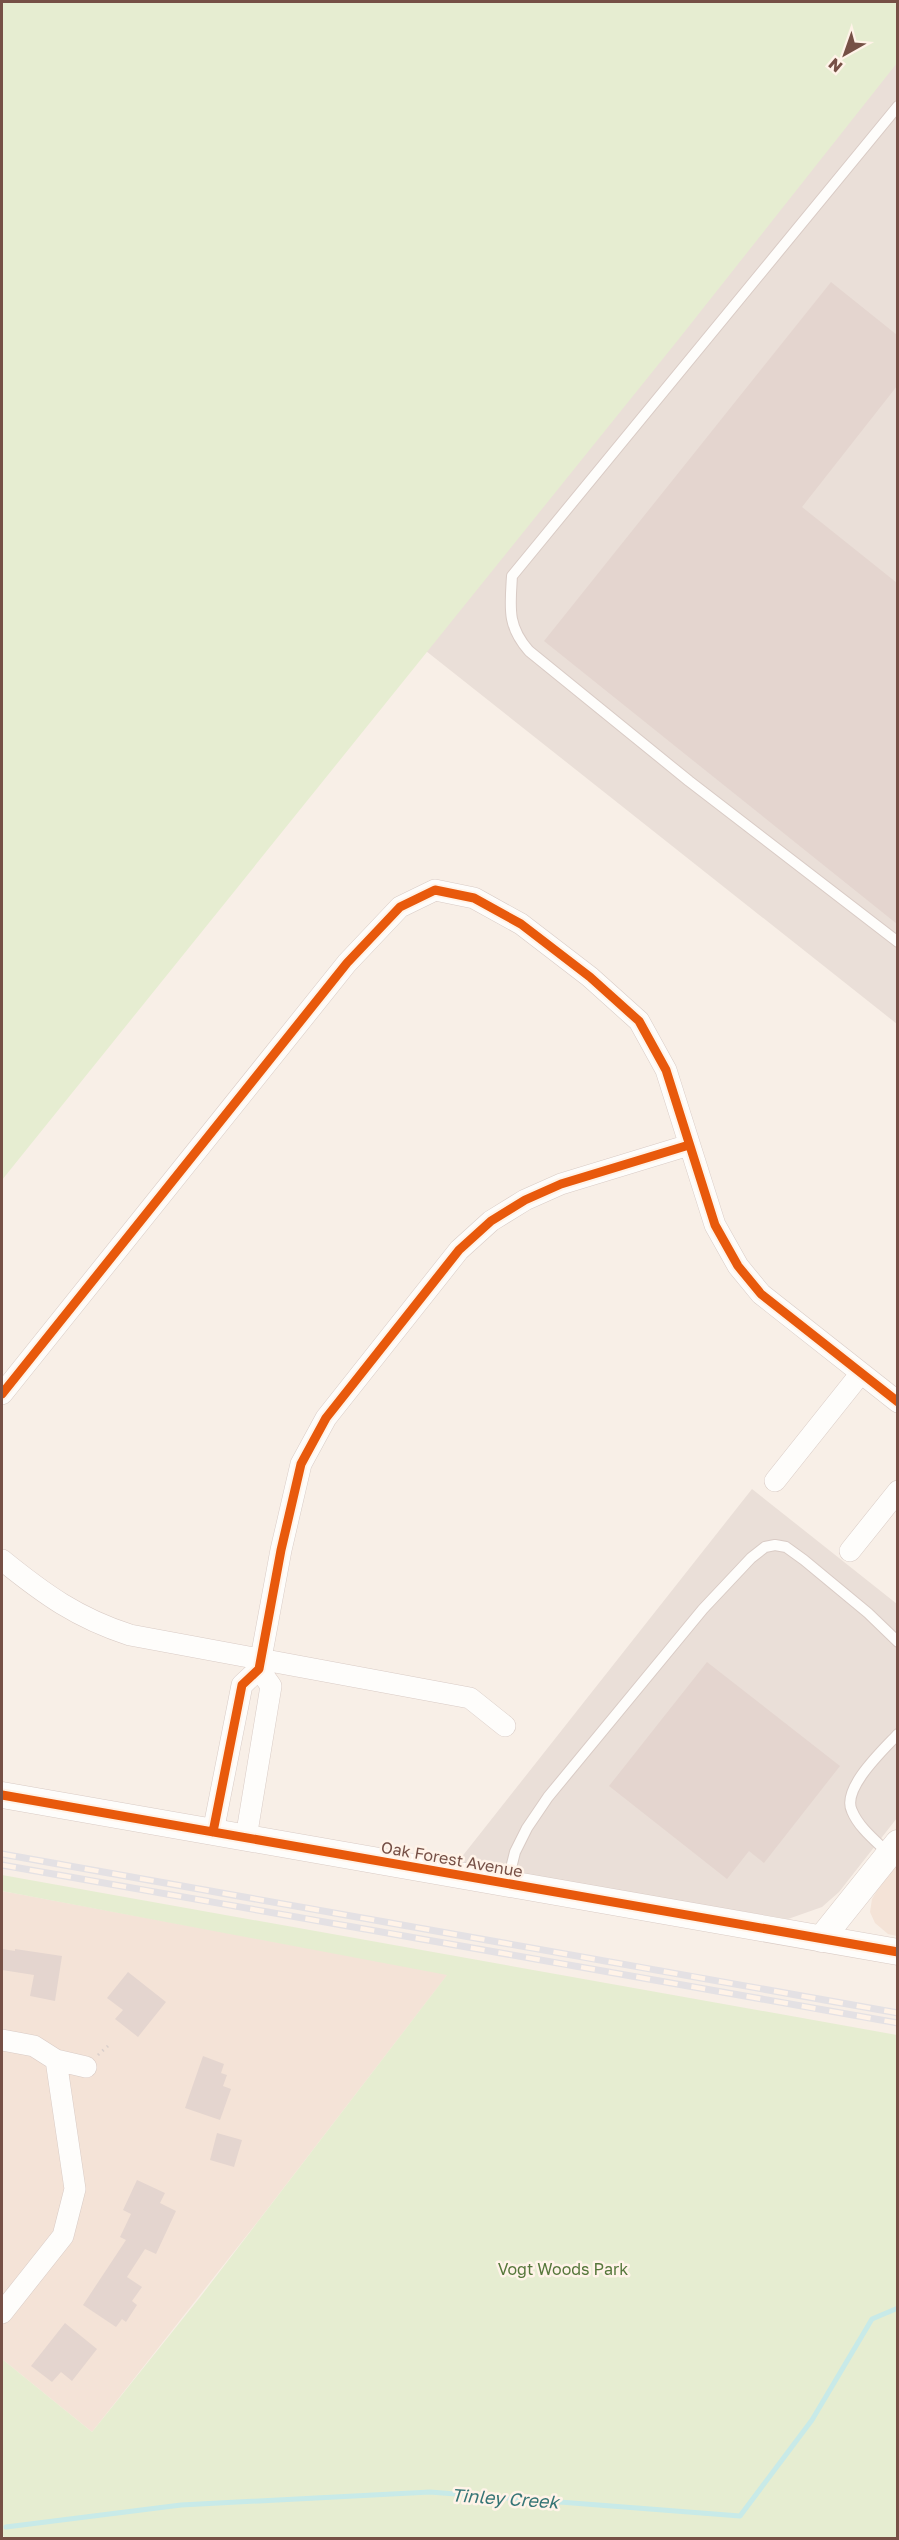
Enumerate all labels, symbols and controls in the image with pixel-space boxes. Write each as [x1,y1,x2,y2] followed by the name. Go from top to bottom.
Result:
[815,24,875,84] north arrow
[824,54,846,77] text: N
[380,1837,524,1881] street label: Oak Forest Avenue
[498,2259,628,2279] park label: Vogt Woods Park
[451,2483,561,2513] water label: Tinley Creek

